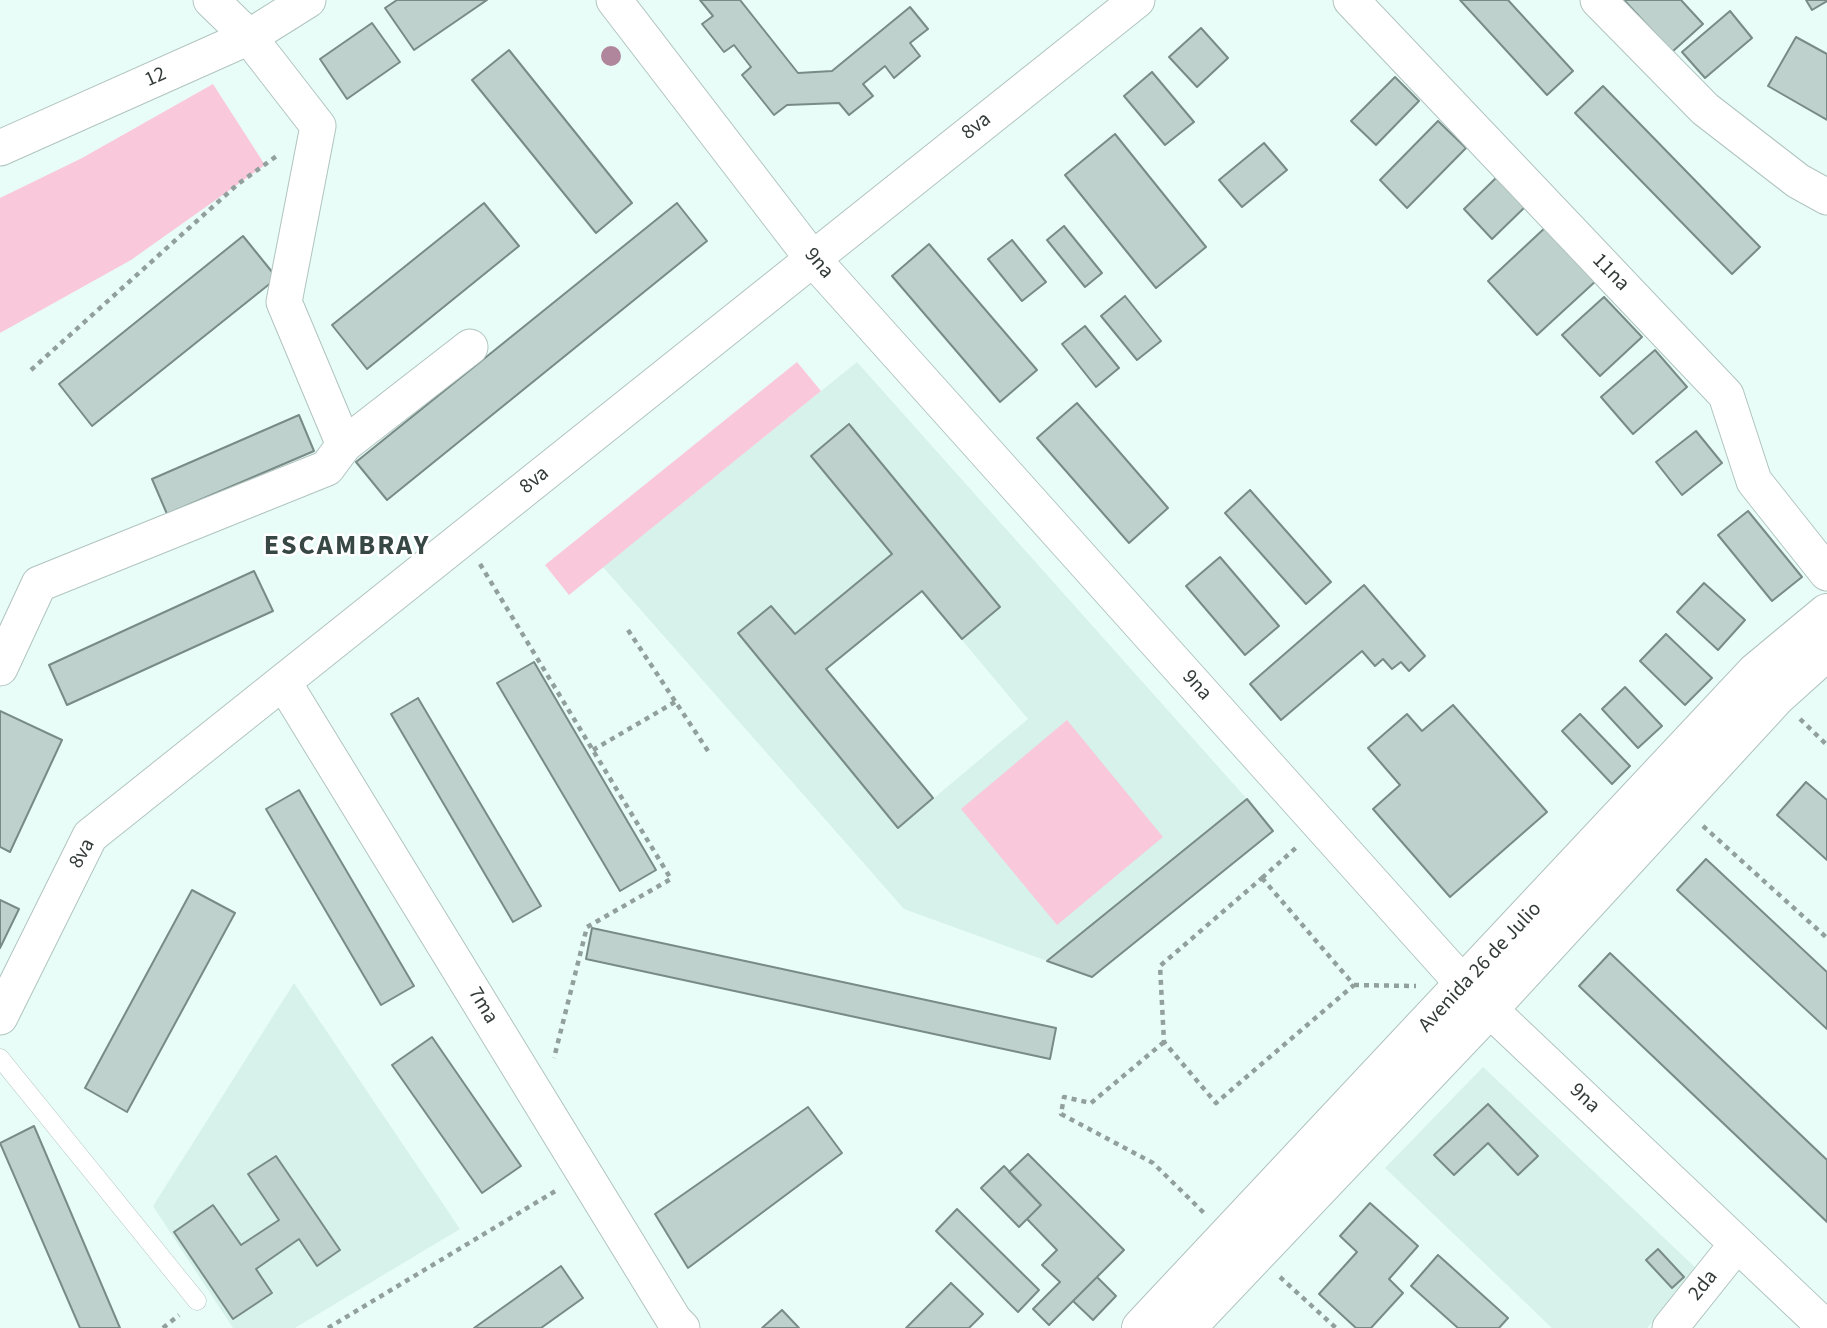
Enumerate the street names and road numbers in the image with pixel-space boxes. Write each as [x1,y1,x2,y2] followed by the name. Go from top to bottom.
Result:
[141,62,171,94] street label: 12
[957,108,997,146] street label: 8va
[798,243,838,285] street label: 9na
[1586,249,1634,297] street label: 11na
[515,462,555,500] street label: 8va
[1176,665,1216,707] street label: 9na
[64,835,102,873] street label: 8va
[1414,898,1548,1038] street label: Avenida 26 de Julio
[461,983,503,1029] street label: 7ma
[1564,1079,1604,1119] street label: 9na
[1684,1265,1724,1307] street label: 2da

